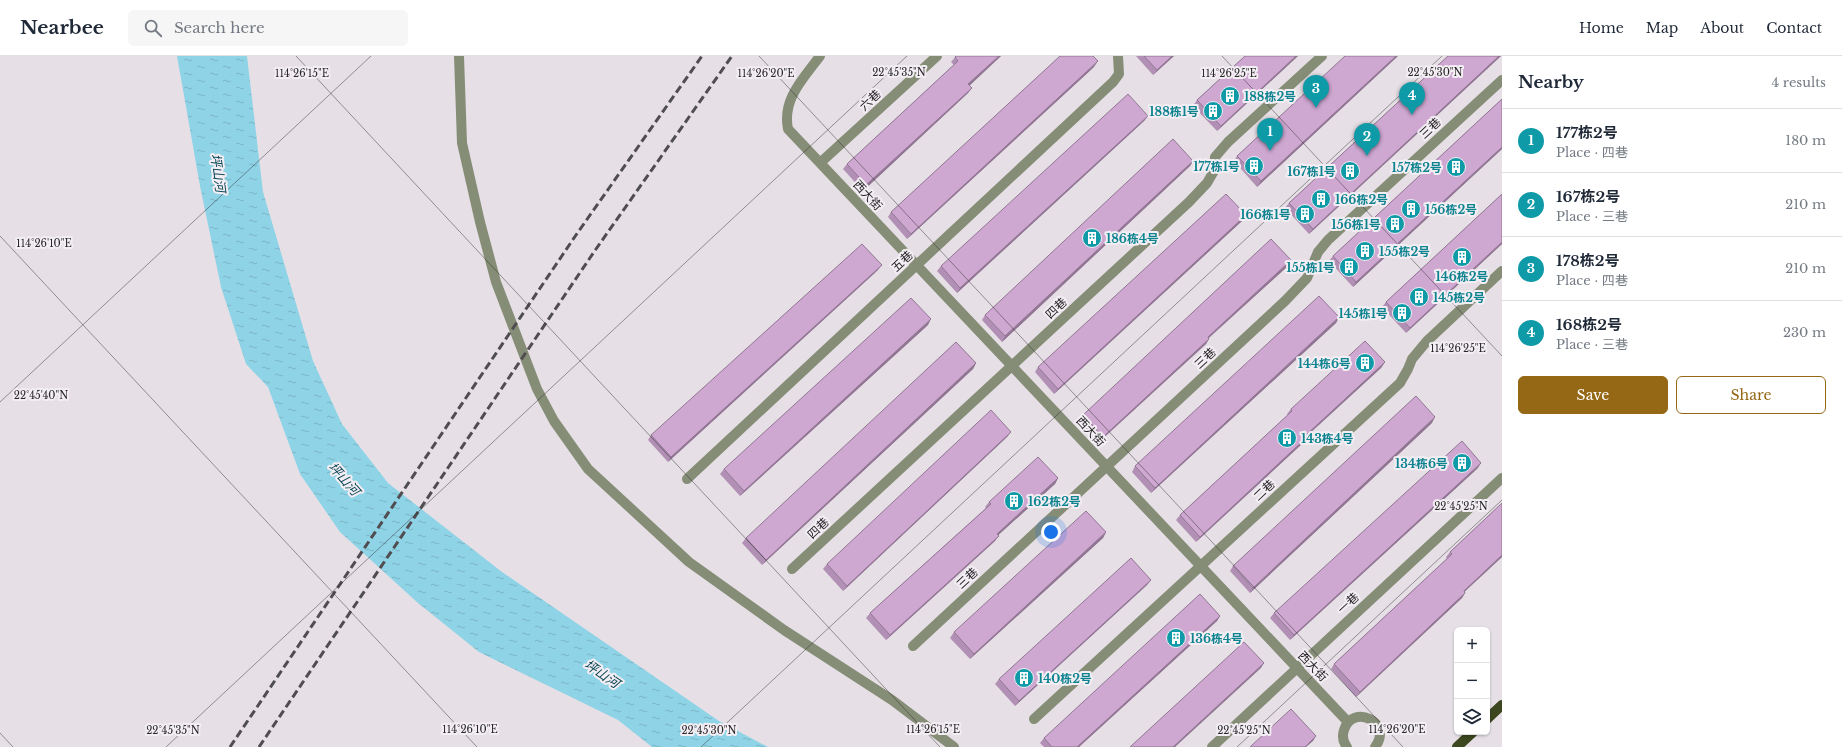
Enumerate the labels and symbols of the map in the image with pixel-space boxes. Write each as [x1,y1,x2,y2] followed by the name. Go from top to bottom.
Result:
[872,66,926,79] text: 22°45'35"N
[1407,66,1463,79] text: 22°45'30"N
[275,67,329,80] text: 114°26'15"E
[737,67,795,80] text: 114°26'20"E
[1201,67,1257,80] text: 114°26'25"E
[1303,75,1329,108] pin: 3
[1399,82,1425,115] pin: 4
[1219,85,1241,107] building icon: 188栋2号
[856,86,884,114] street label: 六巷
[1244,89,1296,104] place label: 188栋2号
[1202,100,1224,122] building icon: 188栋1号
[1149,104,1199,119] place label: 188栋1号
[1416,114,1444,142] street label: 三巷
[1257,118,1283,151] pin: 1
[1354,123,1380,156] pin: 2
[207,152,230,196] water label: 坪山河
[1243,155,1265,177] building icon: 177栋1号
[1445,156,1467,178] building icon: 157栋2号
[1193,159,1240,174] place label: 177栋1号
[1339,160,1361,182] building icon: 167栋1号
[1392,160,1442,175] place label: 157栋2号
[1287,164,1336,179] place label: 167栋1号
[850,177,886,213] street label: 西大街
[1310,188,1332,210] building icon: 166栋2号
[1335,192,1388,207] place label: 166栋2号
[1400,198,1422,220] building icon: 156栋2号
[1425,202,1477,217] place label: 156栋2号
[1294,203,1316,225] building icon: 166栋1号
[1240,207,1291,222] place label: 166栋1号
[1384,213,1406,235] building icon: 156栋1号
[1331,217,1381,232] place label: 156栋1号
[1081,227,1103,249] building icon: 186栋4号
[1106,231,1159,246] place label: 186栋4号
[16,237,72,250] text: 114°26'10"E
[1354,240,1376,262] building icon: 155栋2号
[1379,244,1430,259] place label: 155栋2号
[1451,246,1473,268] building icon: 146栋2号
[888,247,916,275] street label: 五巷
[1338,256,1360,278] building icon: 155栋1号
[1286,260,1335,275] place label: 155栋1号
[1435,269,1489,284] place label: 146栋2号
[1408,286,1430,308] building icon: 145栋2号
[1433,290,1485,305] place label: 145栋2号
[1042,294,1070,322] street label: 四巷
[1391,302,1413,324] building icon: 145栋1号
[1338,306,1388,321] place label: 145栋1号
[1430,342,1486,355] text: 114°26'25"E
[1191,344,1219,372] street label: 三巷
[1354,352,1376,374] building icon: 144栋6号
[1298,356,1351,371] place label: 144栋6号
[14,389,68,402] text: 22°45'40"N
[1073,413,1109,449] street label: 西大街
[1276,427,1298,449] building icon: 143栋4号
[1301,431,1354,446] place label: 143栋4号
[1451,452,1473,474] building icon: 134栋6号
[1395,456,1448,471] place label: 134栋6号
[325,459,365,501] water label: 坪山河
[1250,476,1278,504] street label: 二巷
[1003,490,1025,512] building icon: 162栋2号
[1028,494,1081,509] place label: 162栋2号
[1434,500,1488,513] text: 22°45'25"N
[804,514,832,542] street label: 四巷
[1041,522,1061,542] your location
[953,564,981,592] street label: 三巷
[1334,589,1362,617] street label: 一巷
[1165,627,1187,649] building icon: 136栋4号
[1190,631,1243,646] place label: 136栋4号
[1295,648,1331,684] street label: 西大街
[581,656,625,694] water label: 坪山河
[1013,667,1035,689] building icon: 140栋2号
[1038,671,1092,686] place label: 140栋2号
[442,723,498,736] text: 114°26'10"E
[906,723,960,736] text: 114°26'15"E
[1368,723,1426,736] text: 114°26'20"E
[146,724,200,737] text: 22°45'35"N
[681,724,737,737] text: 22°45'30"N
[1217,724,1271,737] text: 22°45'25"N

